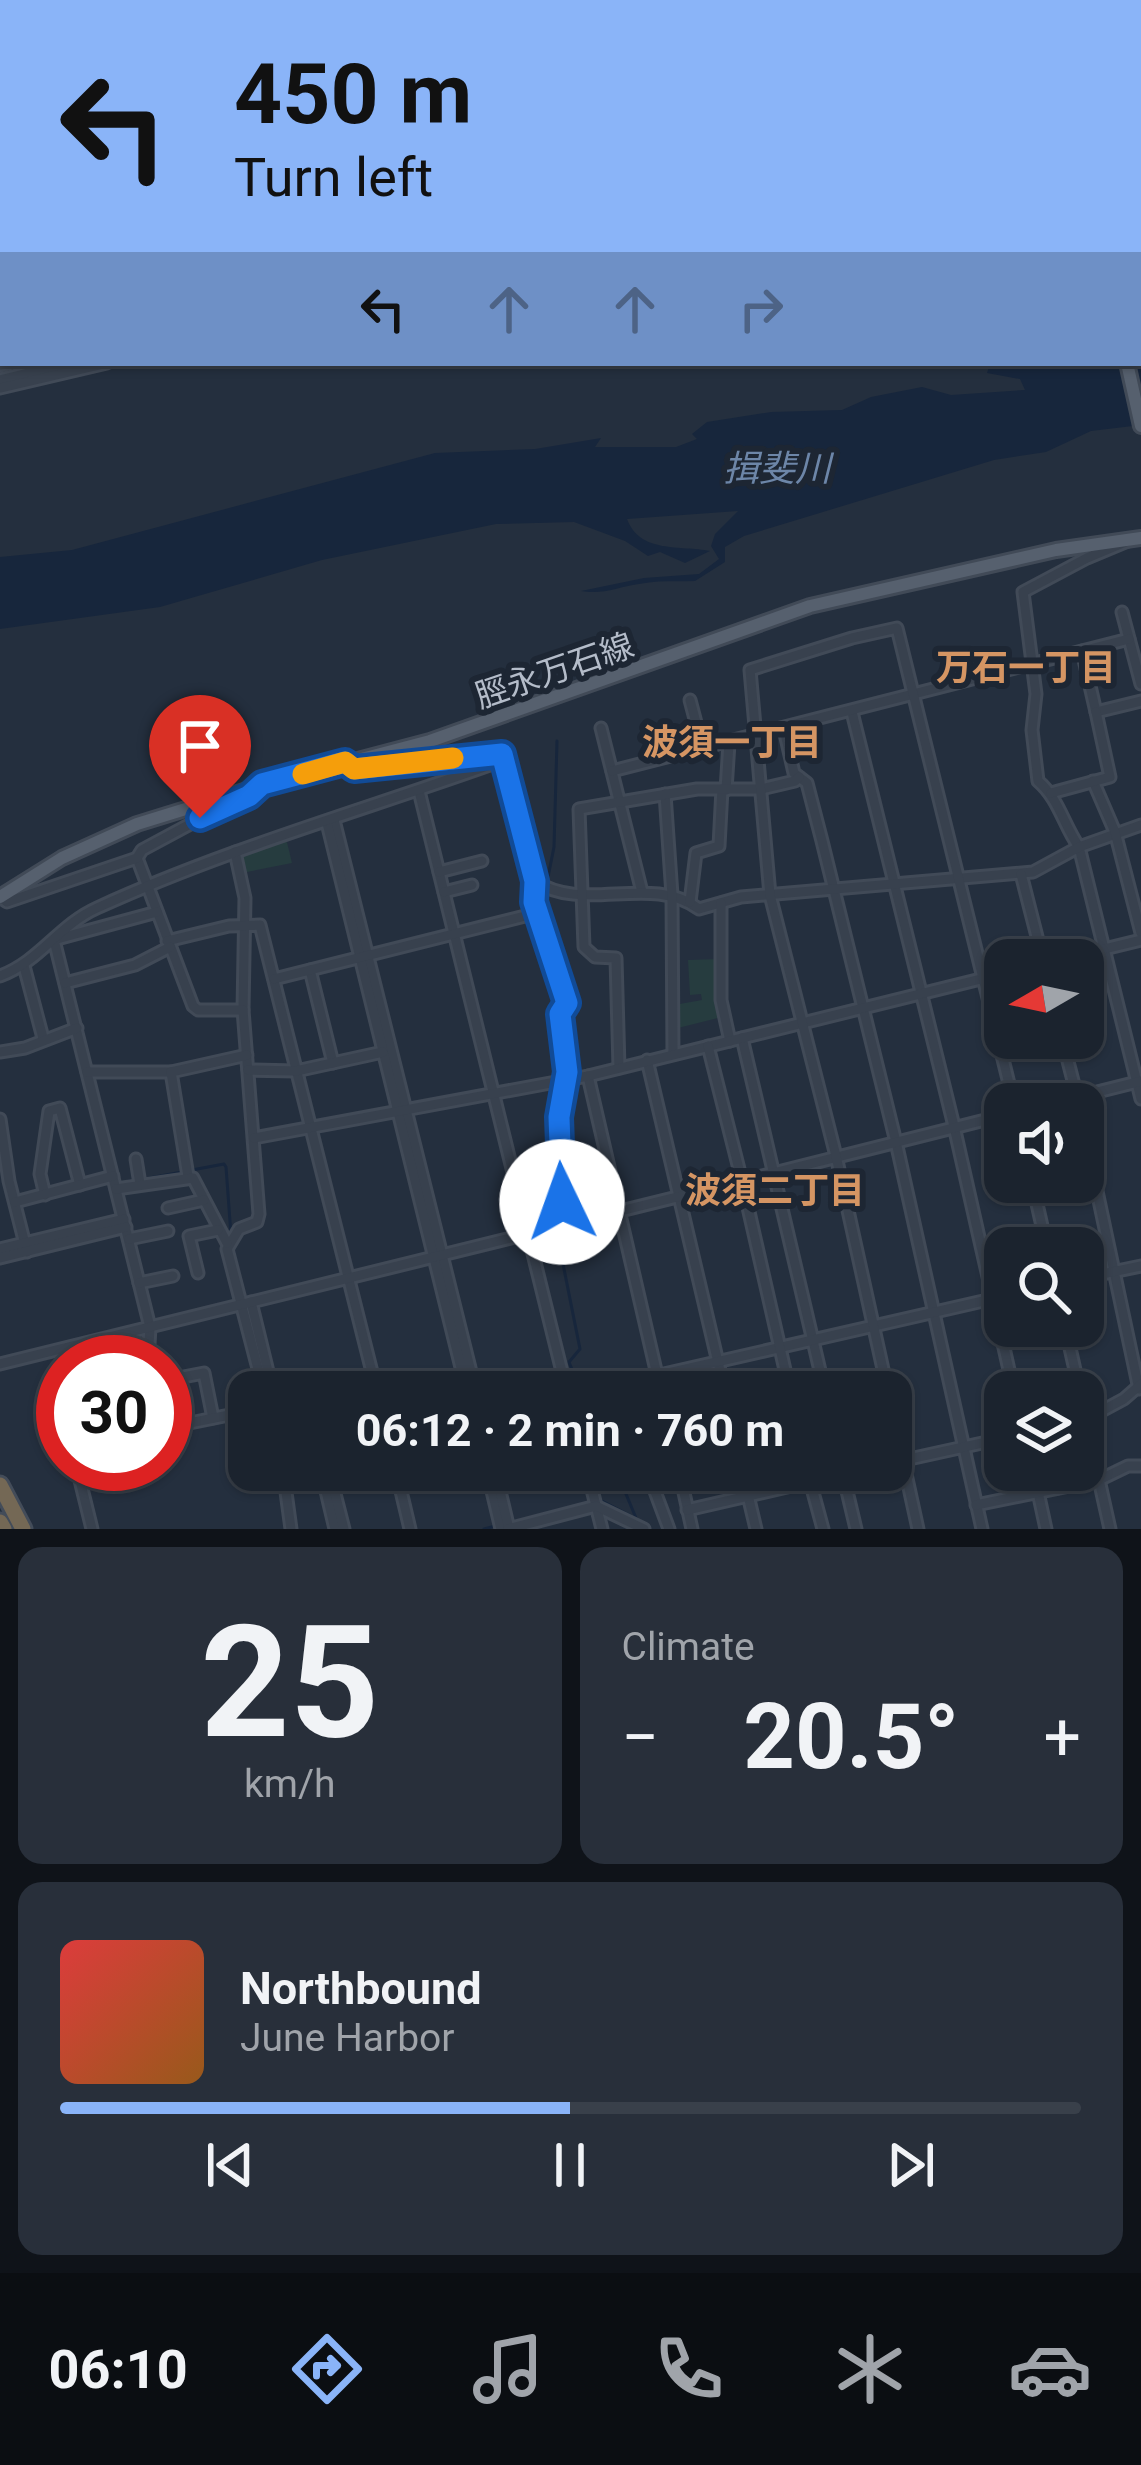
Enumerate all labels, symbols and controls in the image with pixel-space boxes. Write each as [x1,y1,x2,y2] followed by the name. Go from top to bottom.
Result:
[234,45,472,144] text: 450 m
[36,48,192,204] icon: left
[234,146,433,209] text: Turn left
[350,276,416,342] icon: left
[476,276,542,342] icon: ahead
[602,276,668,342] icon: ahead
[728,276,794,342] icon: right
[723,448,835,490] water label: 揖斐川
[470,625,639,716] street label: 脛永万石線
[936,647,1116,689] district label: 万石一丁目
[149,695,251,818] pin
[167,713,233,779] icon: arrive
[642,722,822,764] district label: 波須一丁目
[984,939,1104,1059] north arrow
[984,939,1104,1491] map controls
[984,1083,1104,1203] button: sound
[499,1139,625,1265] position arrow
[685,1170,865,1212] district label: 波須二丁目
[984,1227,1104,1347] button: search
[36,1335,192,1491] speed limit sign: 30
[984,1371,1104,1491] button: layers
[356,1404,784,1457] text: 06:12 · 2 min · 760 m
[200,1591,379,1774] text: 25
[622,1624,755,1670] text: Climate
[743,1685,959,1790] text: 20.5°
[622,1699,659,1776] text: −
[1044,1699,1081,1776] text: +
[244,1761,336,1807] text: km/h
[240,1962,482,2015] text: Northbound
[240,2015,455,2061] text: June Harbor
[197,2132,263,2198] icon: previous
[537,2132,603,2198] icon: pause
[878,2132,944,2198] icon: next
[285,2327,369,2411] icon: directions
[466,2327,550,2411] icon: music
[647,2327,731,2411] icon: phone
[828,2327,912,2411] icon: climate
[1008,2327,1092,2411] icon: car
[48,2338,188,2401] text: 06:10

